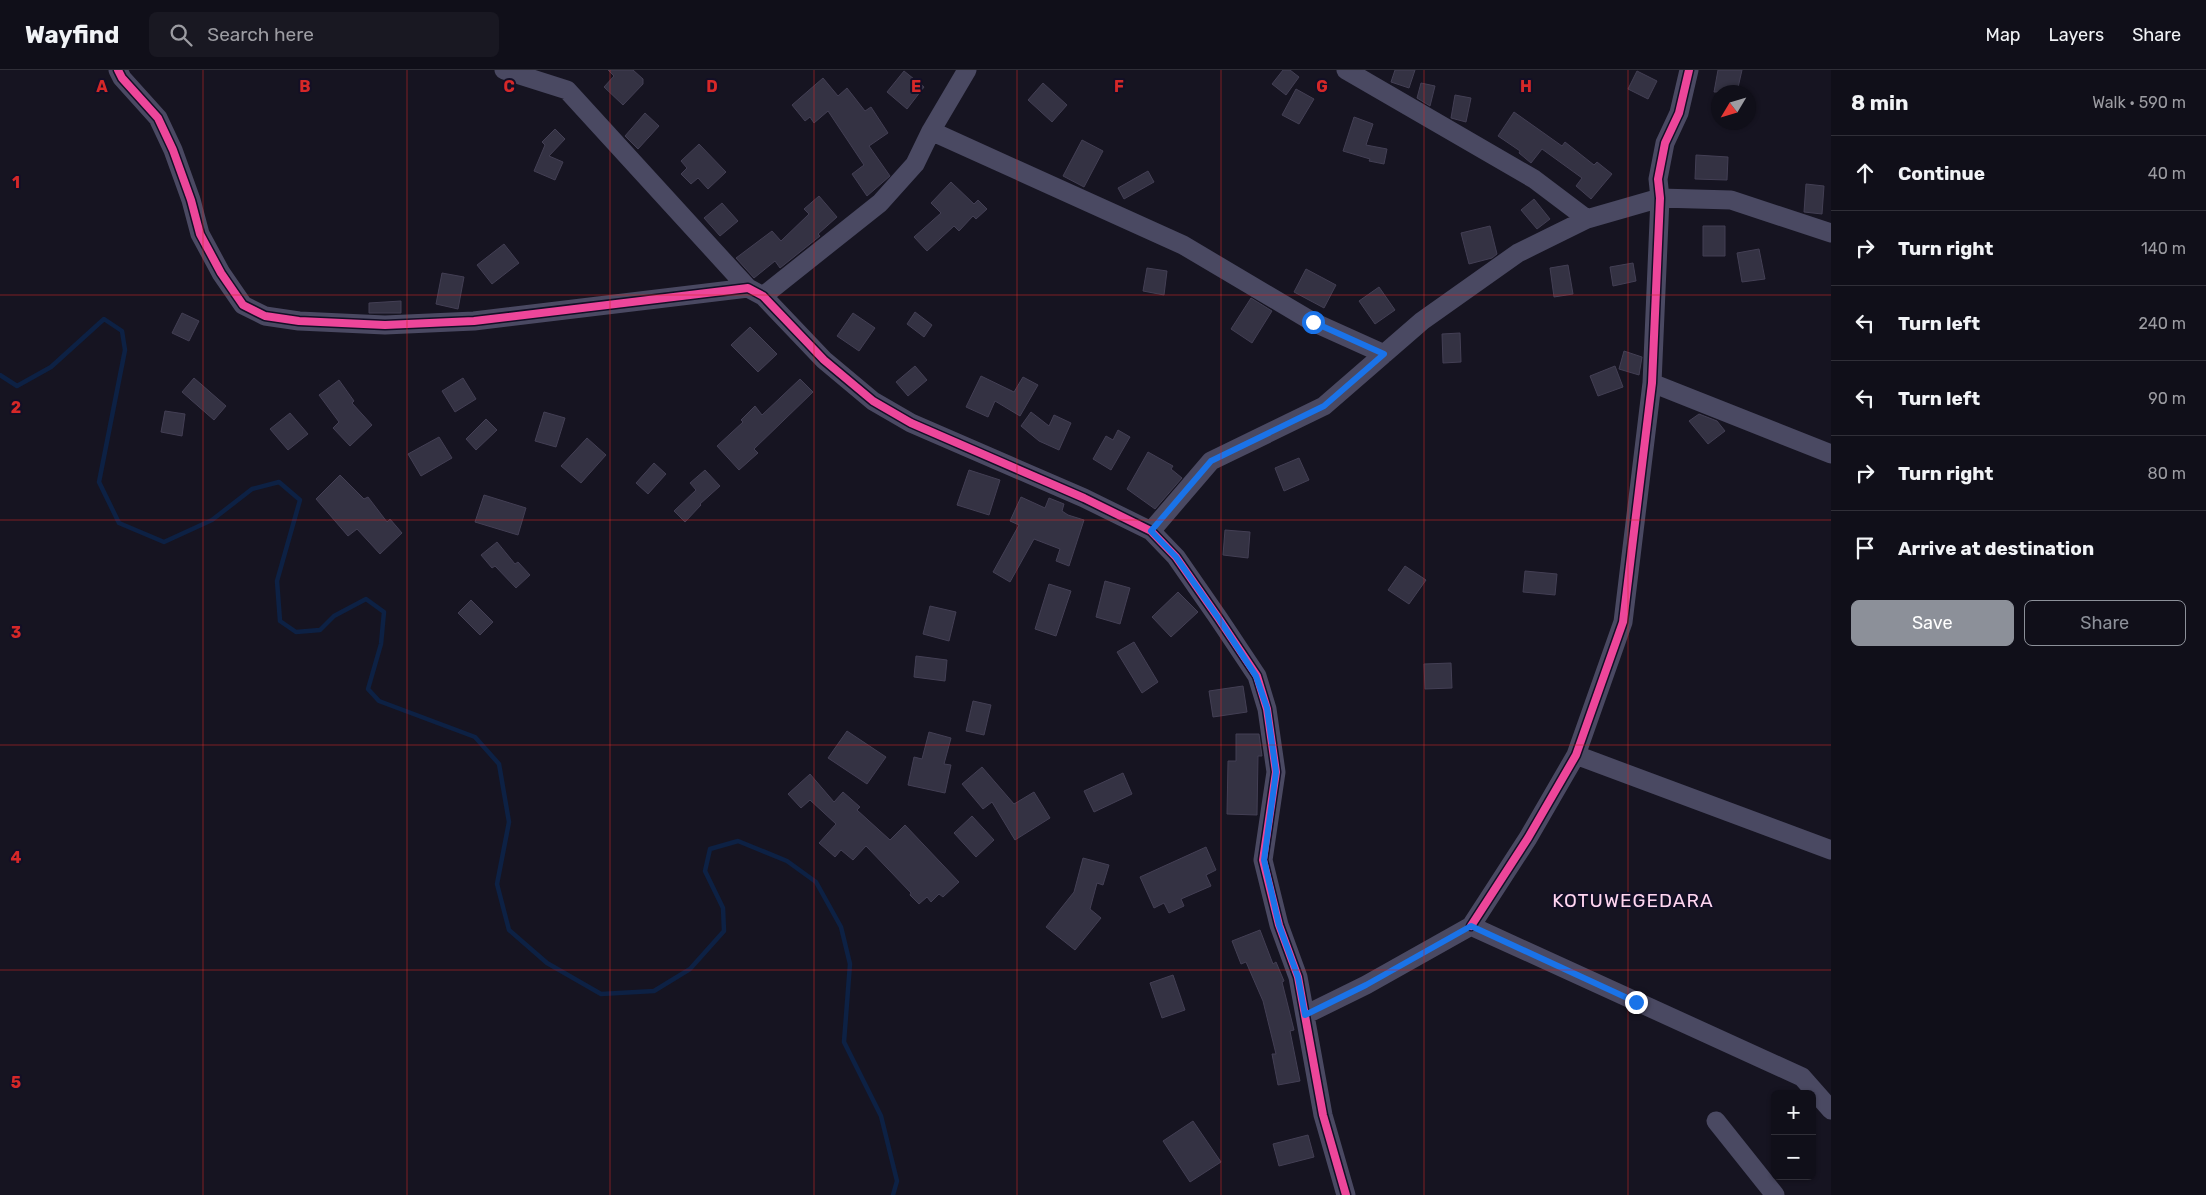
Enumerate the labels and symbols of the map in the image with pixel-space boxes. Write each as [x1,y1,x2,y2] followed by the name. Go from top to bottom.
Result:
[96,77,108,96] text: A
[299,77,311,96] text: B
[503,77,515,96] text: C
[706,77,718,96] text: D
[911,77,921,96] text: E
[1114,77,1124,96] text: F
[1316,77,1328,96] text: G
[1520,77,1532,96] text: H
[1711,85,1756,130] north arrow
[12,173,20,192] text: 1
[1302,311,1325,334] route start
[11,398,21,417] text: 2
[11,623,21,642] text: 3
[11,848,22,867] text: 4
[1552,889,1714,912] district label: KOTUWEGEDARA
[1625,991,1648,1014] route end
[11,1073,21,1092] text: 5

